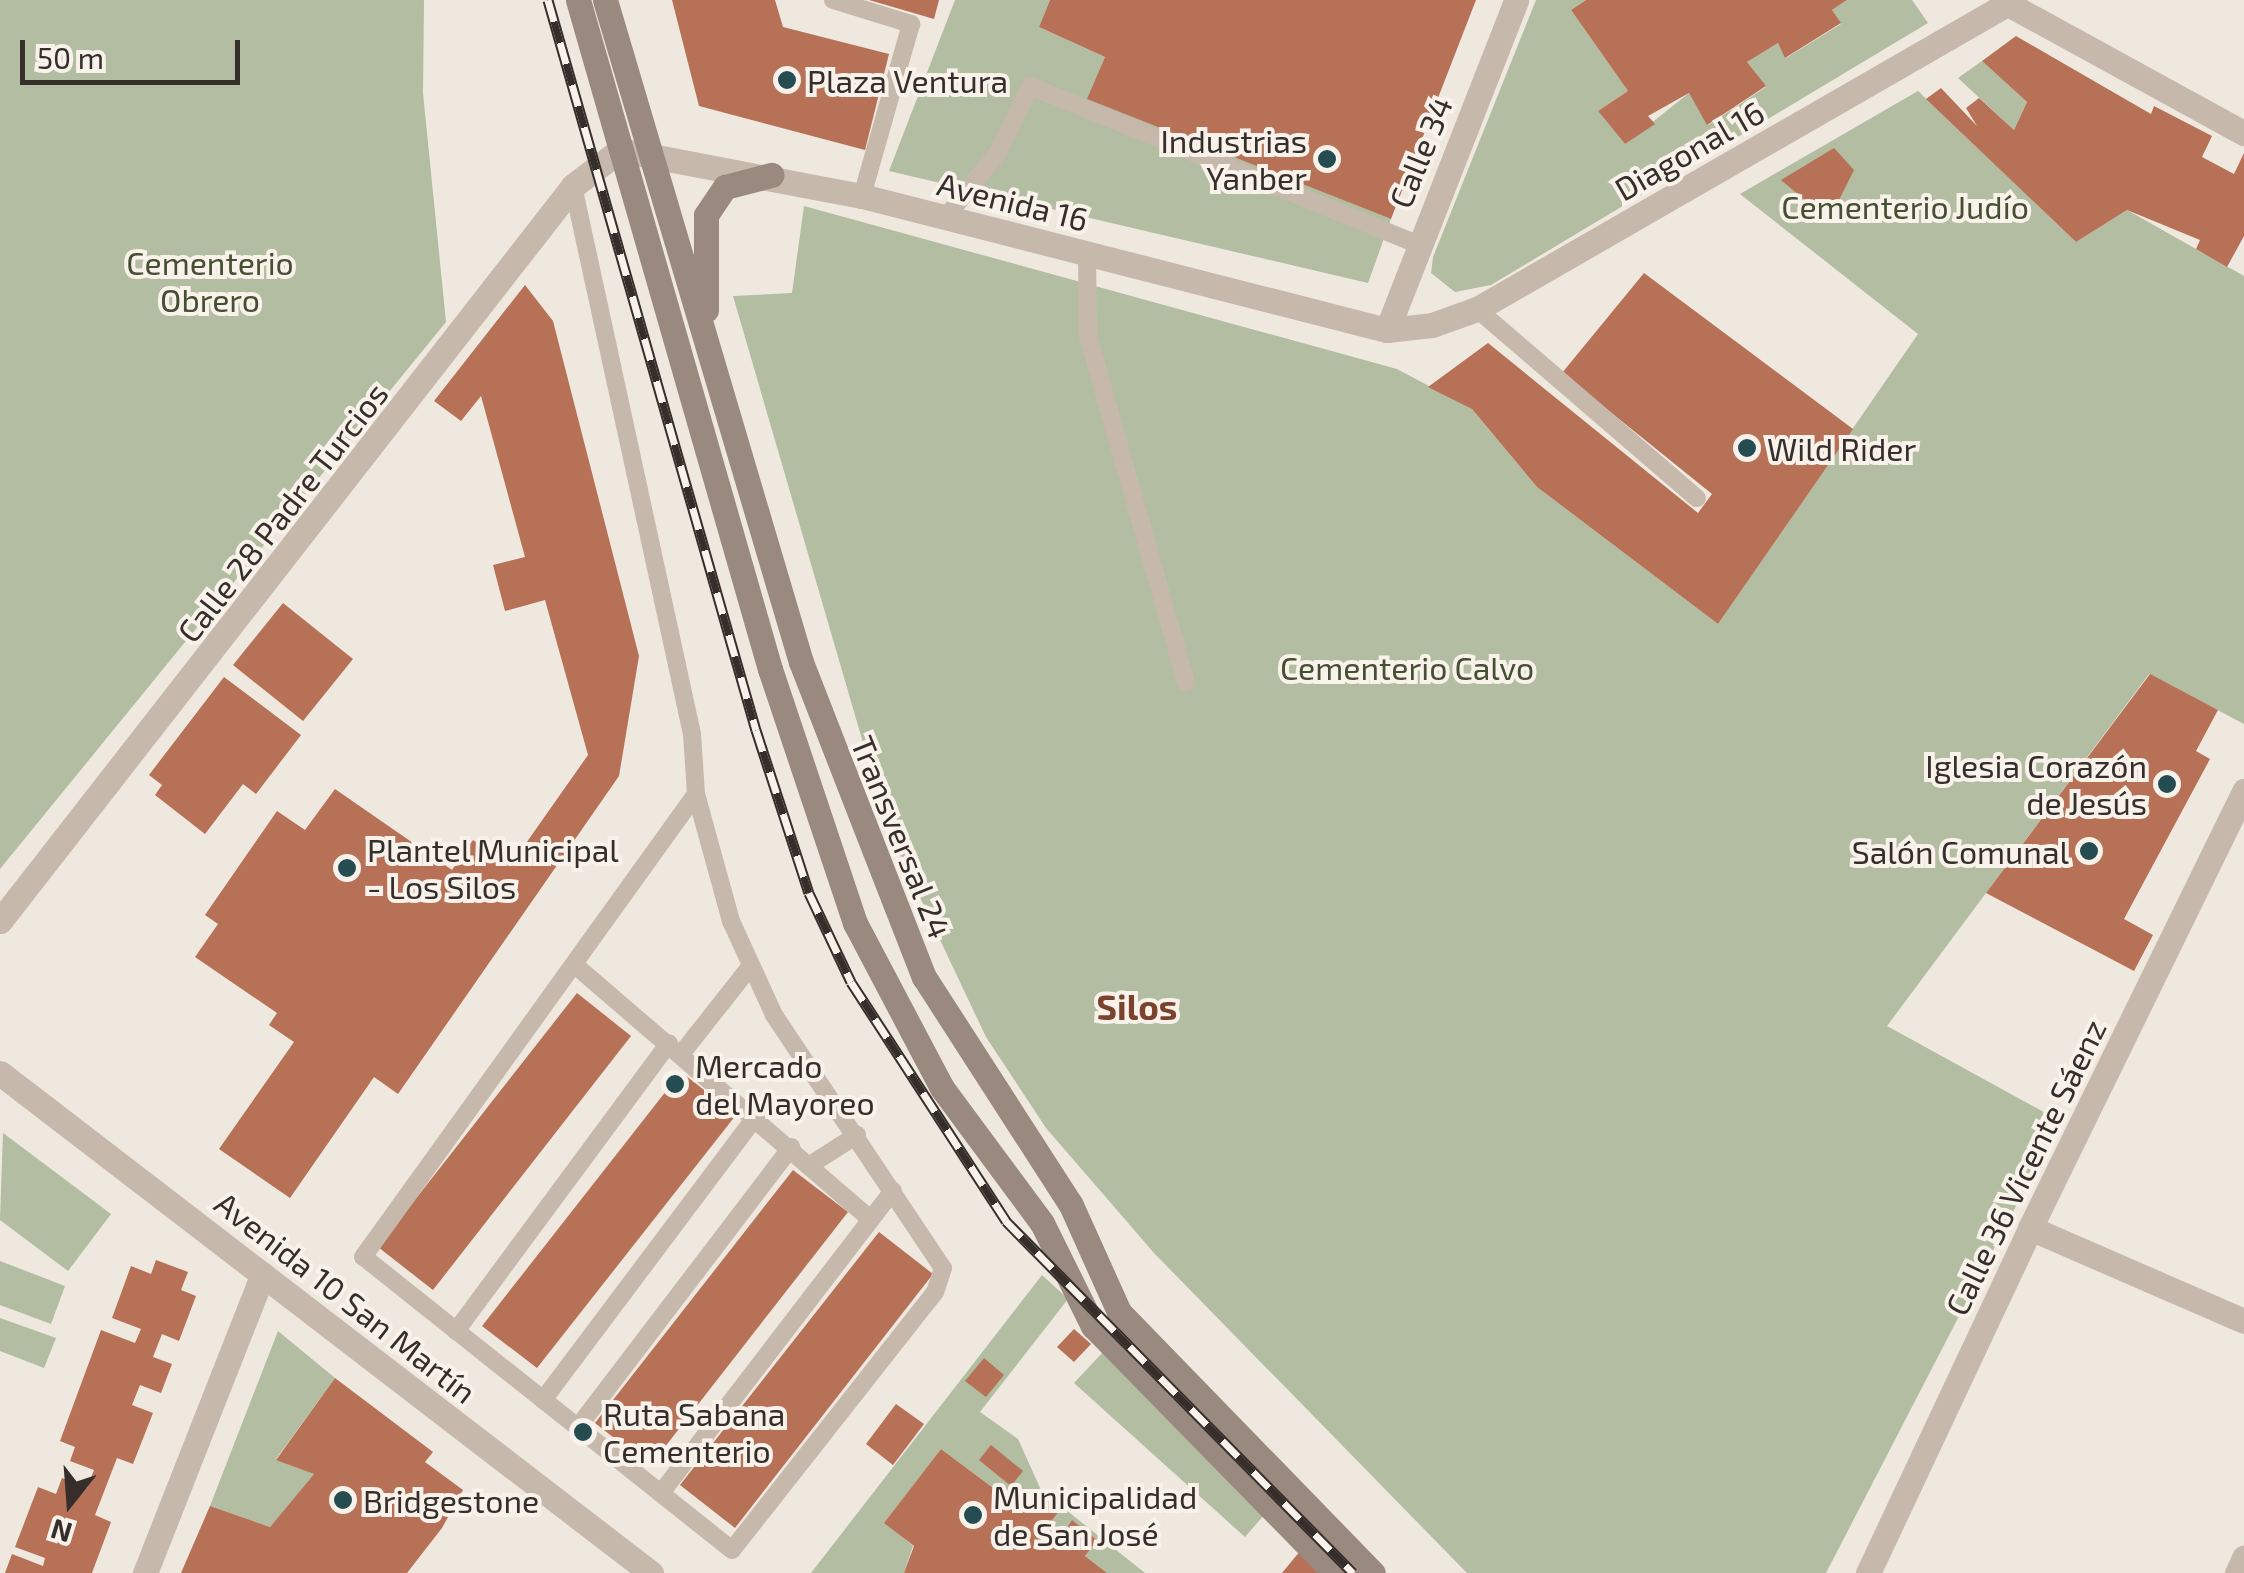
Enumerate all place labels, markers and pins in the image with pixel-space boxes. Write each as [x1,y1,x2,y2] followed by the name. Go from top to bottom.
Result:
[807,61,1009,99] place label: Plaza Ventura
[776,69,798,91] marker: Plaza Ventura
[1160,122,1307,197] place label: Industrias Yanber
[1316,148,1338,170] marker: Industrias Yanber
[1767,429,1916,467] place label: Wild Rider
[1736,437,1758,459] marker: Wild Rider
[1925,747,2147,822] place label: Iglesia Corazón de Jesús
[2156,773,2178,795] marker: Iglesia Corazón de Jesús
[367,831,620,906] place label: Plantel Municipal - Los Silos
[1852,832,2069,870] place label: Salón Comunal
[2078,840,2100,862] marker: Salón Comunal
[336,857,358,879] marker: Plantel Municipal - Los Silos
[695,1047,875,1122] place label: Mercado del Mayoreo
[664,1073,686,1095] marker: Mercado del Mayoreo
[603,1395,785,1470] place label: Ruta Sabana Cementerio
[572,1421,594,1443] marker: Ruta Sabana Cementerio
[993,1478,1197,1553] place label: Municipalidad de San José
[363,1481,539,1519] place label: Bridgestone
[332,1489,354,1511] marker: Bridgestone
[962,1504,984,1526] marker: Municipalidad de San José

